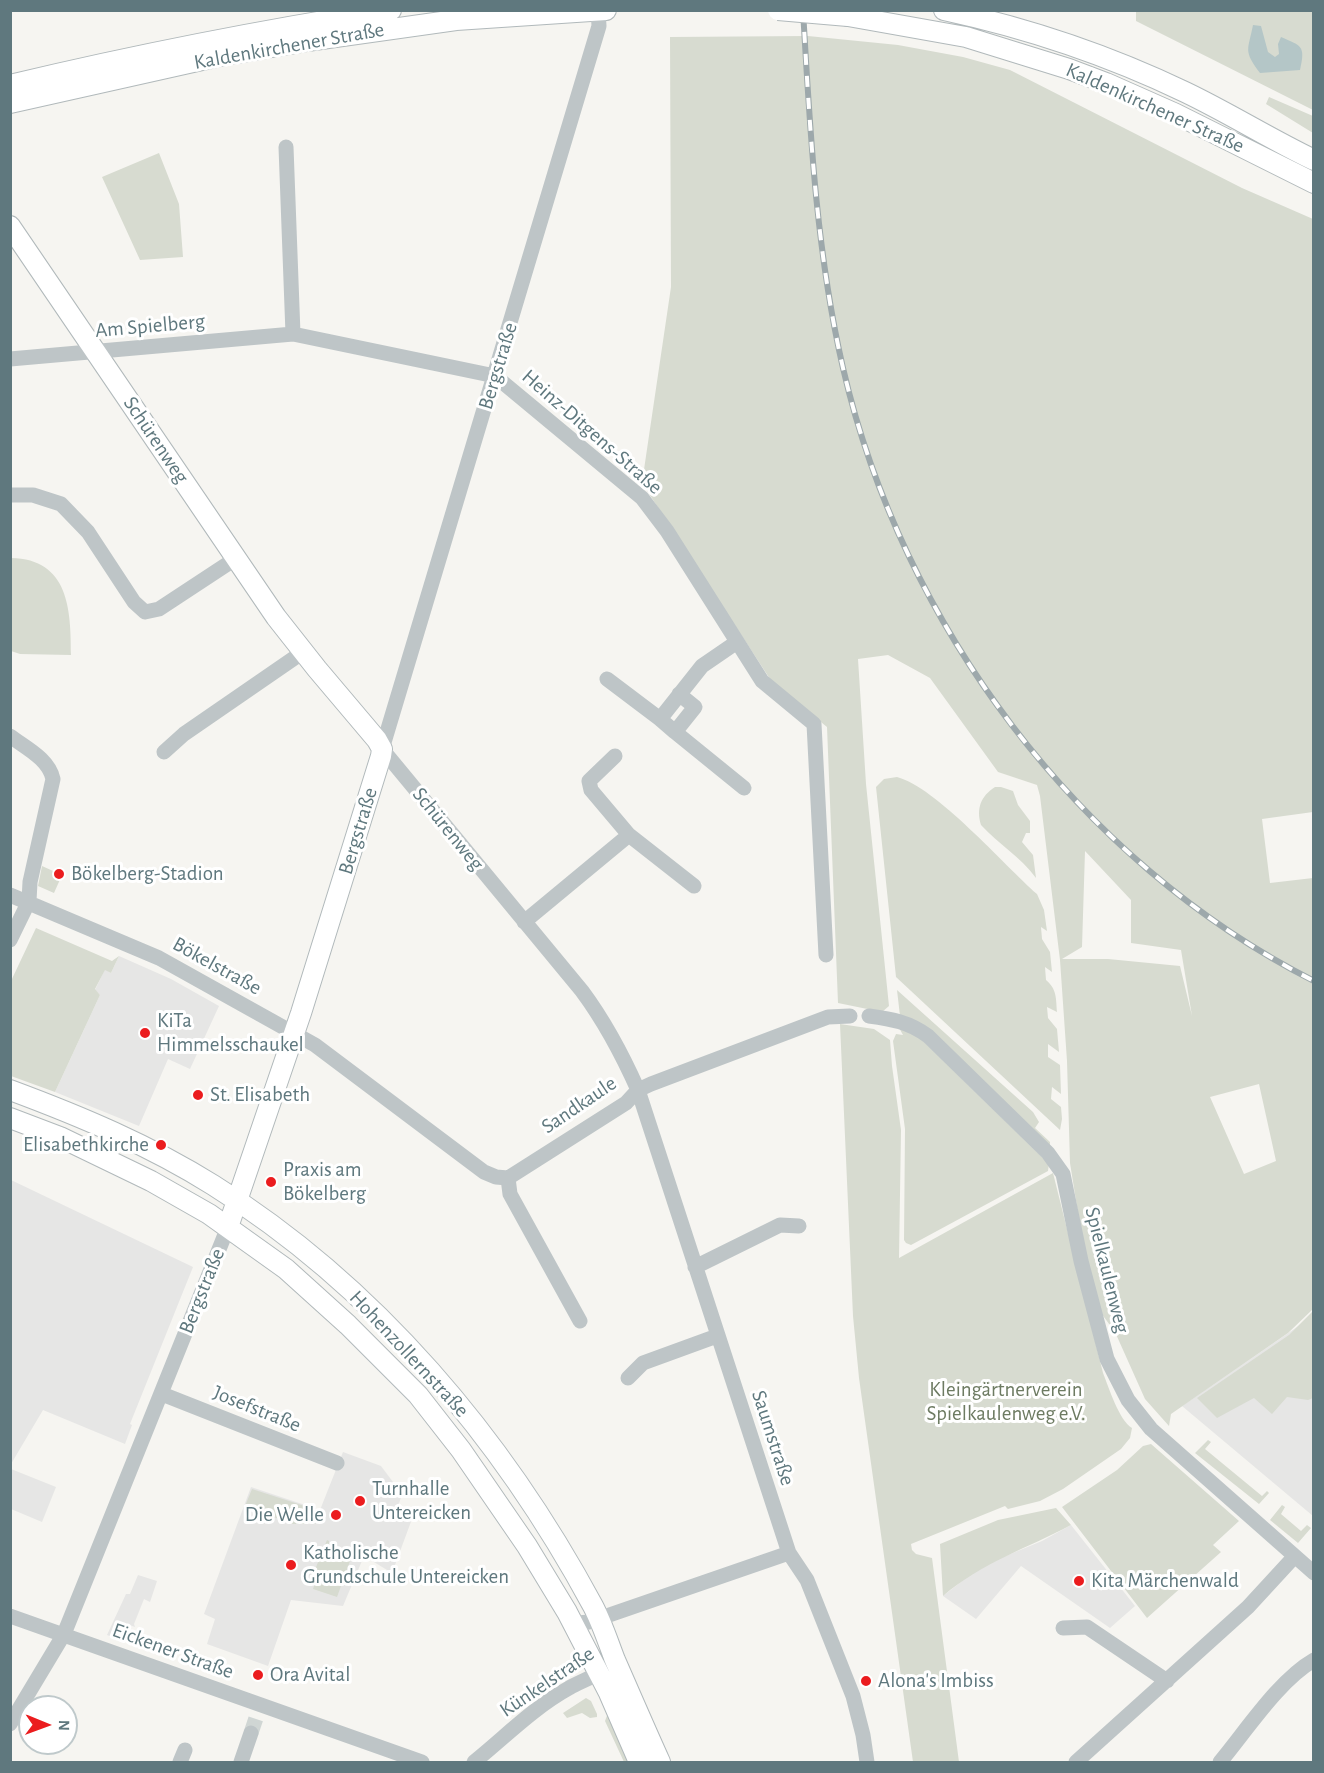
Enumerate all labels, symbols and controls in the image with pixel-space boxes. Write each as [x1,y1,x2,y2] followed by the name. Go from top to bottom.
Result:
[192,17,386,75] street label: Kaldenkirchener Straße
[1062,57,1248,159] street label: Kaldenkirchener Straße
[94,309,206,343] street label: Am Spielberg
[473,319,523,413] street label: Bergstraße
[517,364,667,500] street label: Heinz-Ditgens-Straße
[118,392,194,488] street label: Schürenweg
[407,782,489,876] street label: Schürenweg
[333,784,383,878] street label: Bergstraße
[71,861,224,887] place label: Bökelberg-Stadion
[52,867,66,881] marker: Bökelberg-Stadion
[168,931,266,1001] street label: Bökelstraße
[157,1008,304,1058] place label: KiTa Himmelsschaukel
[138,1026,152,1040] marker: KiTa Himmelsschaukel
[537,1071,621,1139] street label: Sandkaule
[210,1082,310,1108] place label: St. Elisabeth
[191,1088,205,1102] marker: St. Elisabeth
[23,1132,149,1158] place label: Elisabethkirche
[154,1138,168,1152] marker: Elisabethkirche
[283,1157,366,1207] place label: Praxis am Bökelberg
[264,1175,278,1189] marker: Praxis am Bökelberg
[1079,1204,1135,1336] street label: Spielkaulenweg
[173,1245,231,1337] street label: Bergstraße
[344,1285,474,1423] street label: Hohenzollernstraße
[926,1377,1086,1427] park label: Kleingärtnerverein Spielkaulenweg e.V.
[210,1380,304,1438] street label: Josefstraße
[746,1387,800,1489] street label: Saumstraße
[372,1476,471,1526] place label: Turnhalle Untereicken
[353,1494,367,1508] marker: Turnhalle Untereicken
[245,1502,324,1528] place label: Die Welle
[329,1508,343,1522] marker: Die Welle
[303,1540,509,1590] place label: Katholische Grundschule Untereicken
[284,1558,298,1572] marker: Katholische Grundschule Untereicken
[1091,1568,1239,1594] place label: Kita Märchenwald
[1072,1574,1086,1588] marker: Kita Märchenwald
[109,1617,237,1685] street label: Eickener Straße
[495,1641,599,1723] street label: Künkelstraße
[270,1662,350,1688] place label: Ora Avital
[251,1668,265,1682] marker: Ora Avital
[878,1668,994,1694] place label: Alona's Imbiss
[859,1674,873,1688] marker: Alona's Imbiss
[18,1695,78,1755] north arrow
[56,1720,72,1731] text: N

